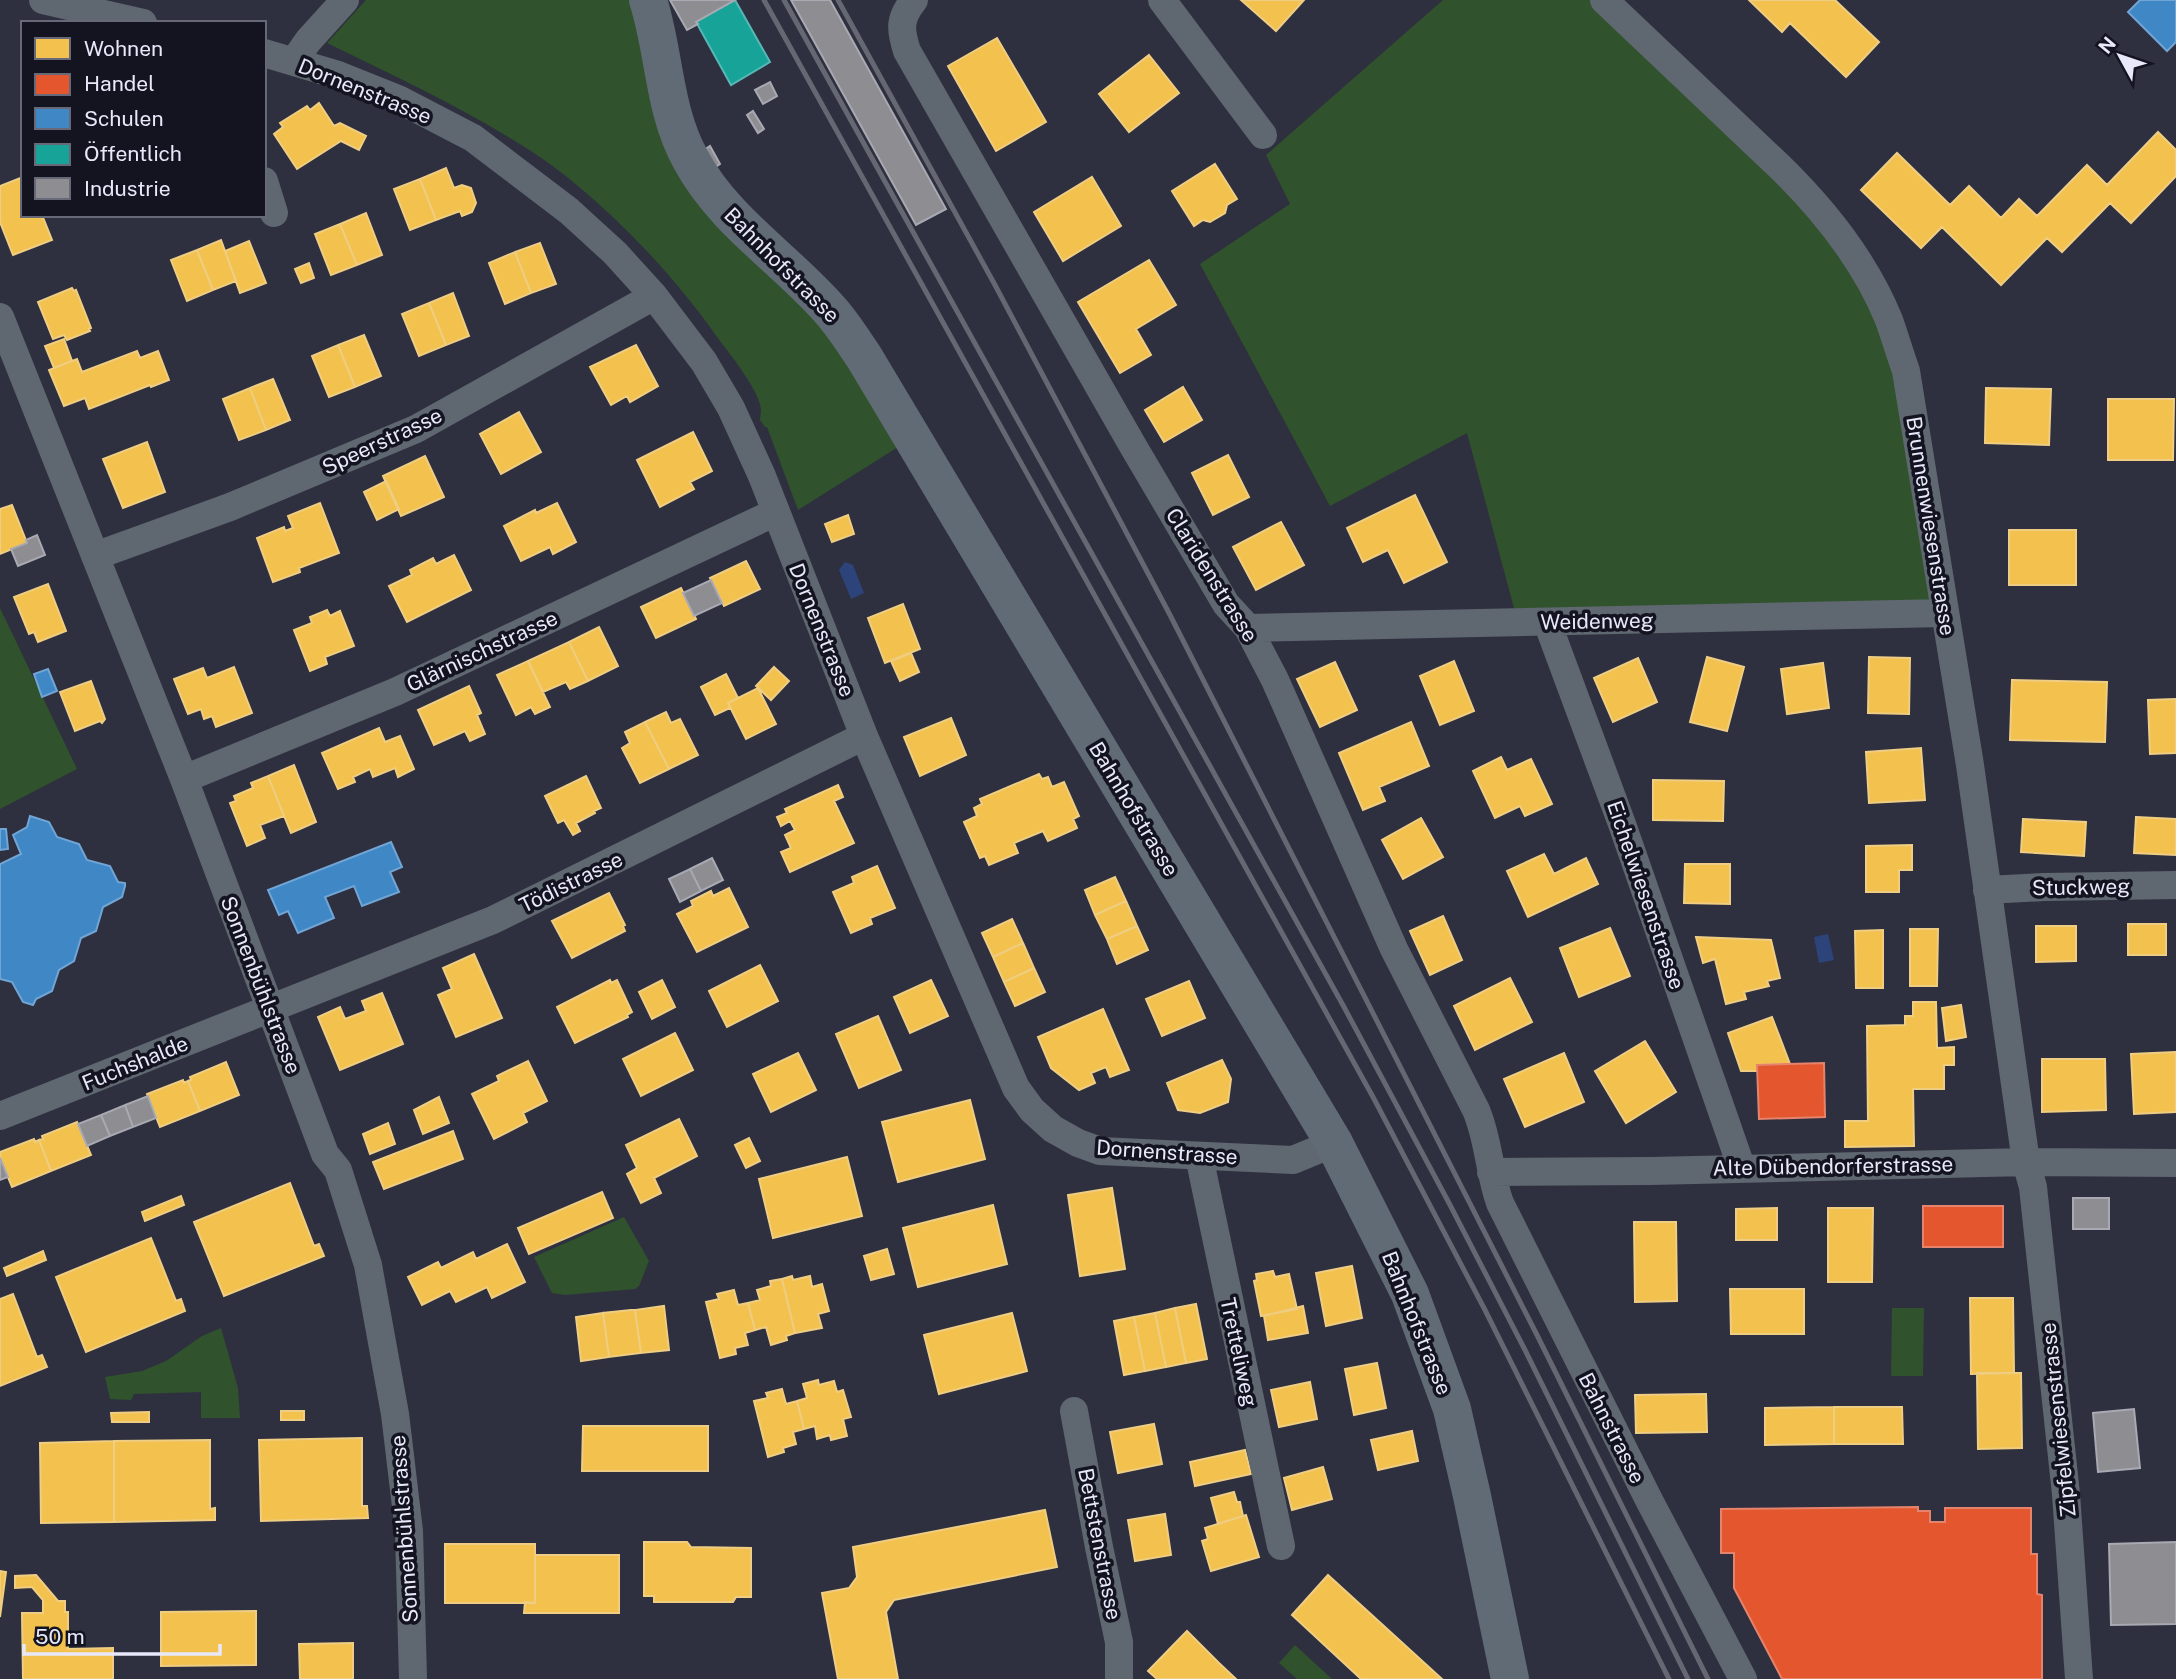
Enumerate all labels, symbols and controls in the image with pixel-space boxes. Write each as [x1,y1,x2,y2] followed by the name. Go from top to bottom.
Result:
[21,21,266,217] legend
[2085,21,2155,91] north arrow
[2094,32,2120,58] text: N
[84,36,163,61] text: Wohnen
[295,53,435,129] street label: Dornenstrasse
[84,71,155,96] text: Handel
[84,106,164,131] text: Schulen
[84,141,182,166] text: Öffentlich
[84,176,171,201] text: Industrie
[719,202,845,328] street label: Bahnhofstrasse
[318,402,446,480] street label: Speerstrasse
[1901,415,1961,637] street label: Brunnenwiesenstrasse
[1161,503,1263,647] street label: Claridenstrasse
[784,560,860,700] street label: Dornenstrasse
[403,605,561,697] street label: Glärnischstrasse
[1540,608,1654,634] street label: Weidenweg
[1084,737,1184,881] street label: Bahnhofstrasse
[1602,797,1690,993] street label: Eichelwiesenstrasse
[515,846,627,918] street label: Tödistrasse
[2032,874,2130,900] street label: Stuckweg
[216,893,306,1077] street label: Sonnenbühlstrasse
[78,1030,192,1096] street label: Fuchshalde
[1095,1135,1239,1169] street label: Dornenstrasse
[1712,1151,1954,1181] street label: Alte Dübendorferstrasse
[1377,1248,1457,1398] street label: Bahnhofstrasse
[1215,1295,1263,1409] street label: Tretteliweg
[2035,1322,2081,1518] street label: Zipfelwiesenstrasse
[1573,1368,1651,1488] street label: Bahnstrasse
[385,1434,423,1624] street label: Sonnenbühlstrasse
[1073,1466,1127,1622] street label: Bettstenstrasse
[24,1612,220,1656] scale bar
[35,1624,85,1649] text: 50 m

